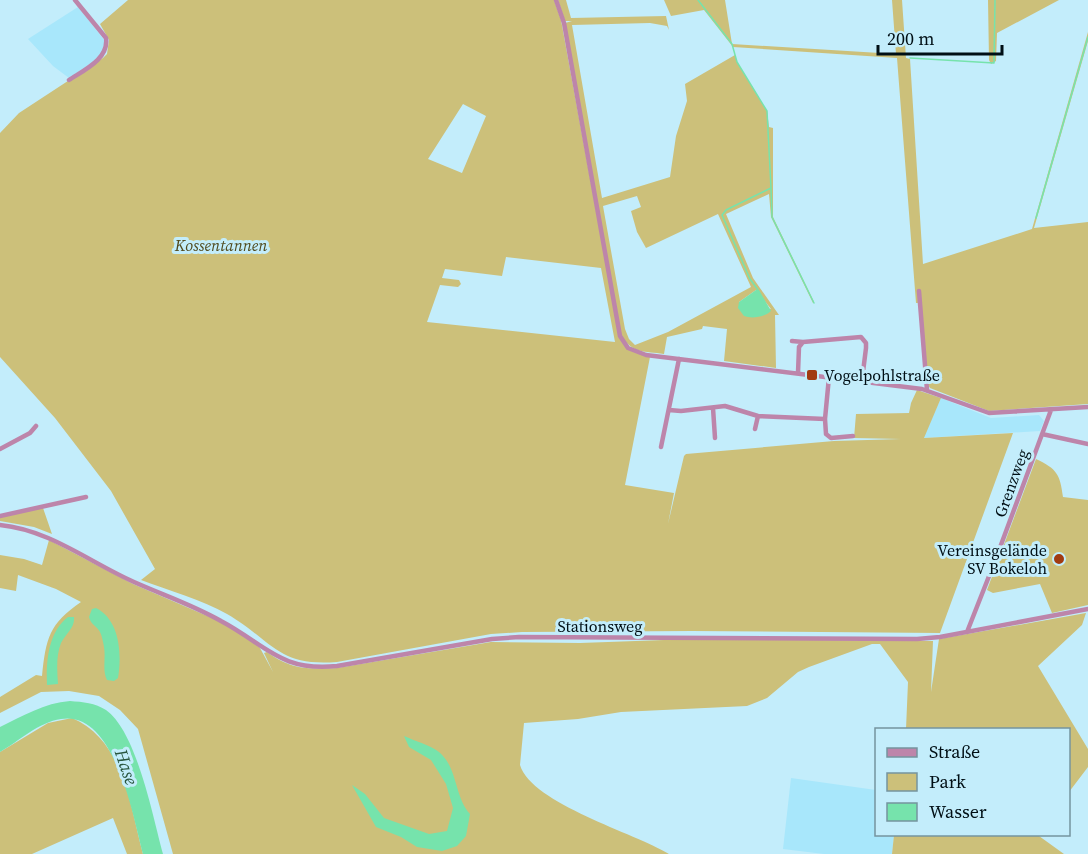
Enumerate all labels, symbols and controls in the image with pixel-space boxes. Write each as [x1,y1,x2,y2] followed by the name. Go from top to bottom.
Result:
[878,18,1002,56] scale bar
[887,26,934,51] text: 200 m
[174,234,267,256] park label: Kossentannen
[824,364,940,386] place label: Vogelpohlstraße
[805,368,819,382] marker: Vogelpohlstraße
[989,446,1033,520] street label: Grenzweg
[937,539,1047,579] place label: Vereinsgelände SV Bokeloh
[1052,552,1066,566] marker: Vereinsgelände SV Bokeloh
[557,615,643,637] street label: Stationsweg
[875,728,1070,836] legend
[929,739,980,764] text: Straße
[108,745,144,789] water label: Hase
[929,769,966,794] text: Park
[929,799,987,824] text: Wasser

